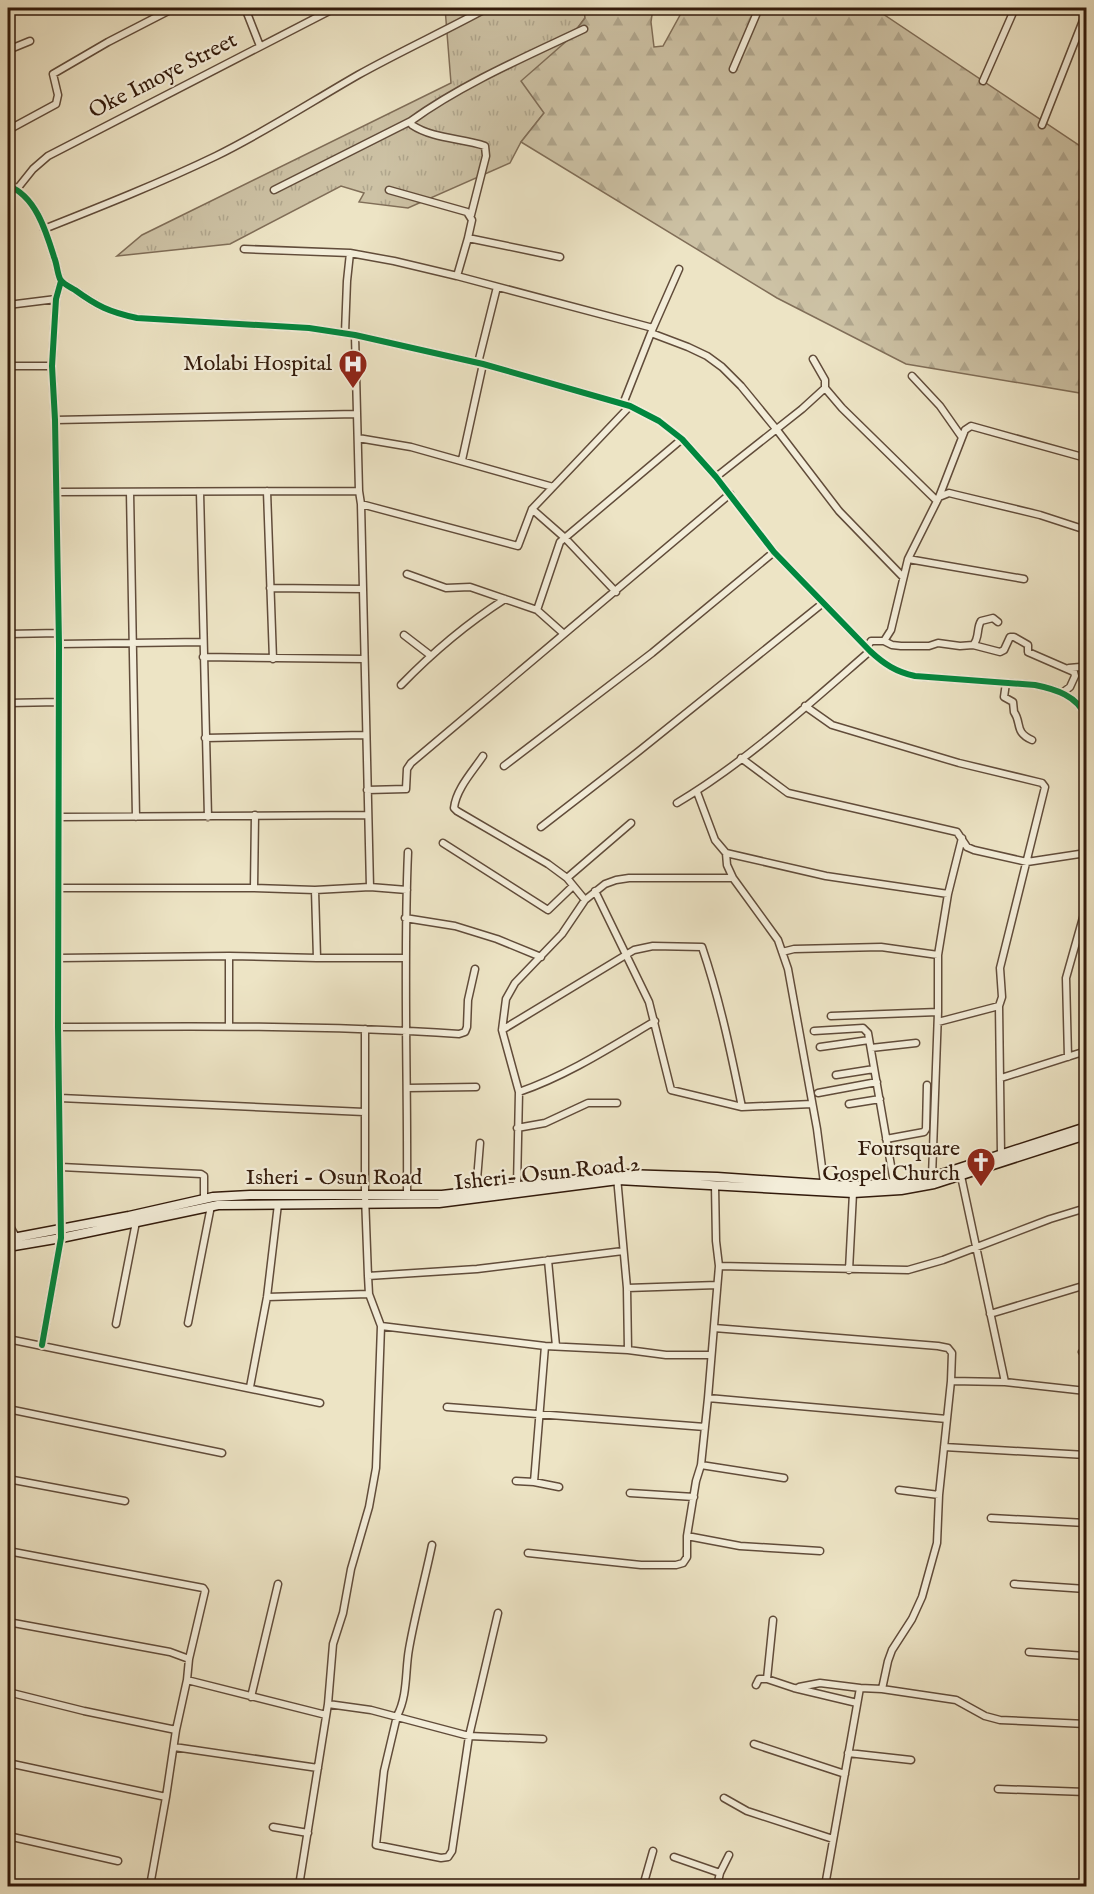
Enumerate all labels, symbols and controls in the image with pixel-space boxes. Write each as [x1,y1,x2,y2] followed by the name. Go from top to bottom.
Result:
[84,26,242,125] street label: Oke Imoye Street
[337,348,369,390] hospital icon: Molabi Hospital
[183,350,332,378] place label: Molabi Hospital
[822,1135,960,1188] place label: Foursquare Gospel Church
[965,1146,997,1188] church icon: Foursquare Gospel Church
[453,1150,641,1198] street label: Isheri- Osun Road 2
[246,1164,422,1192] street label: Isheri - Osun Road

